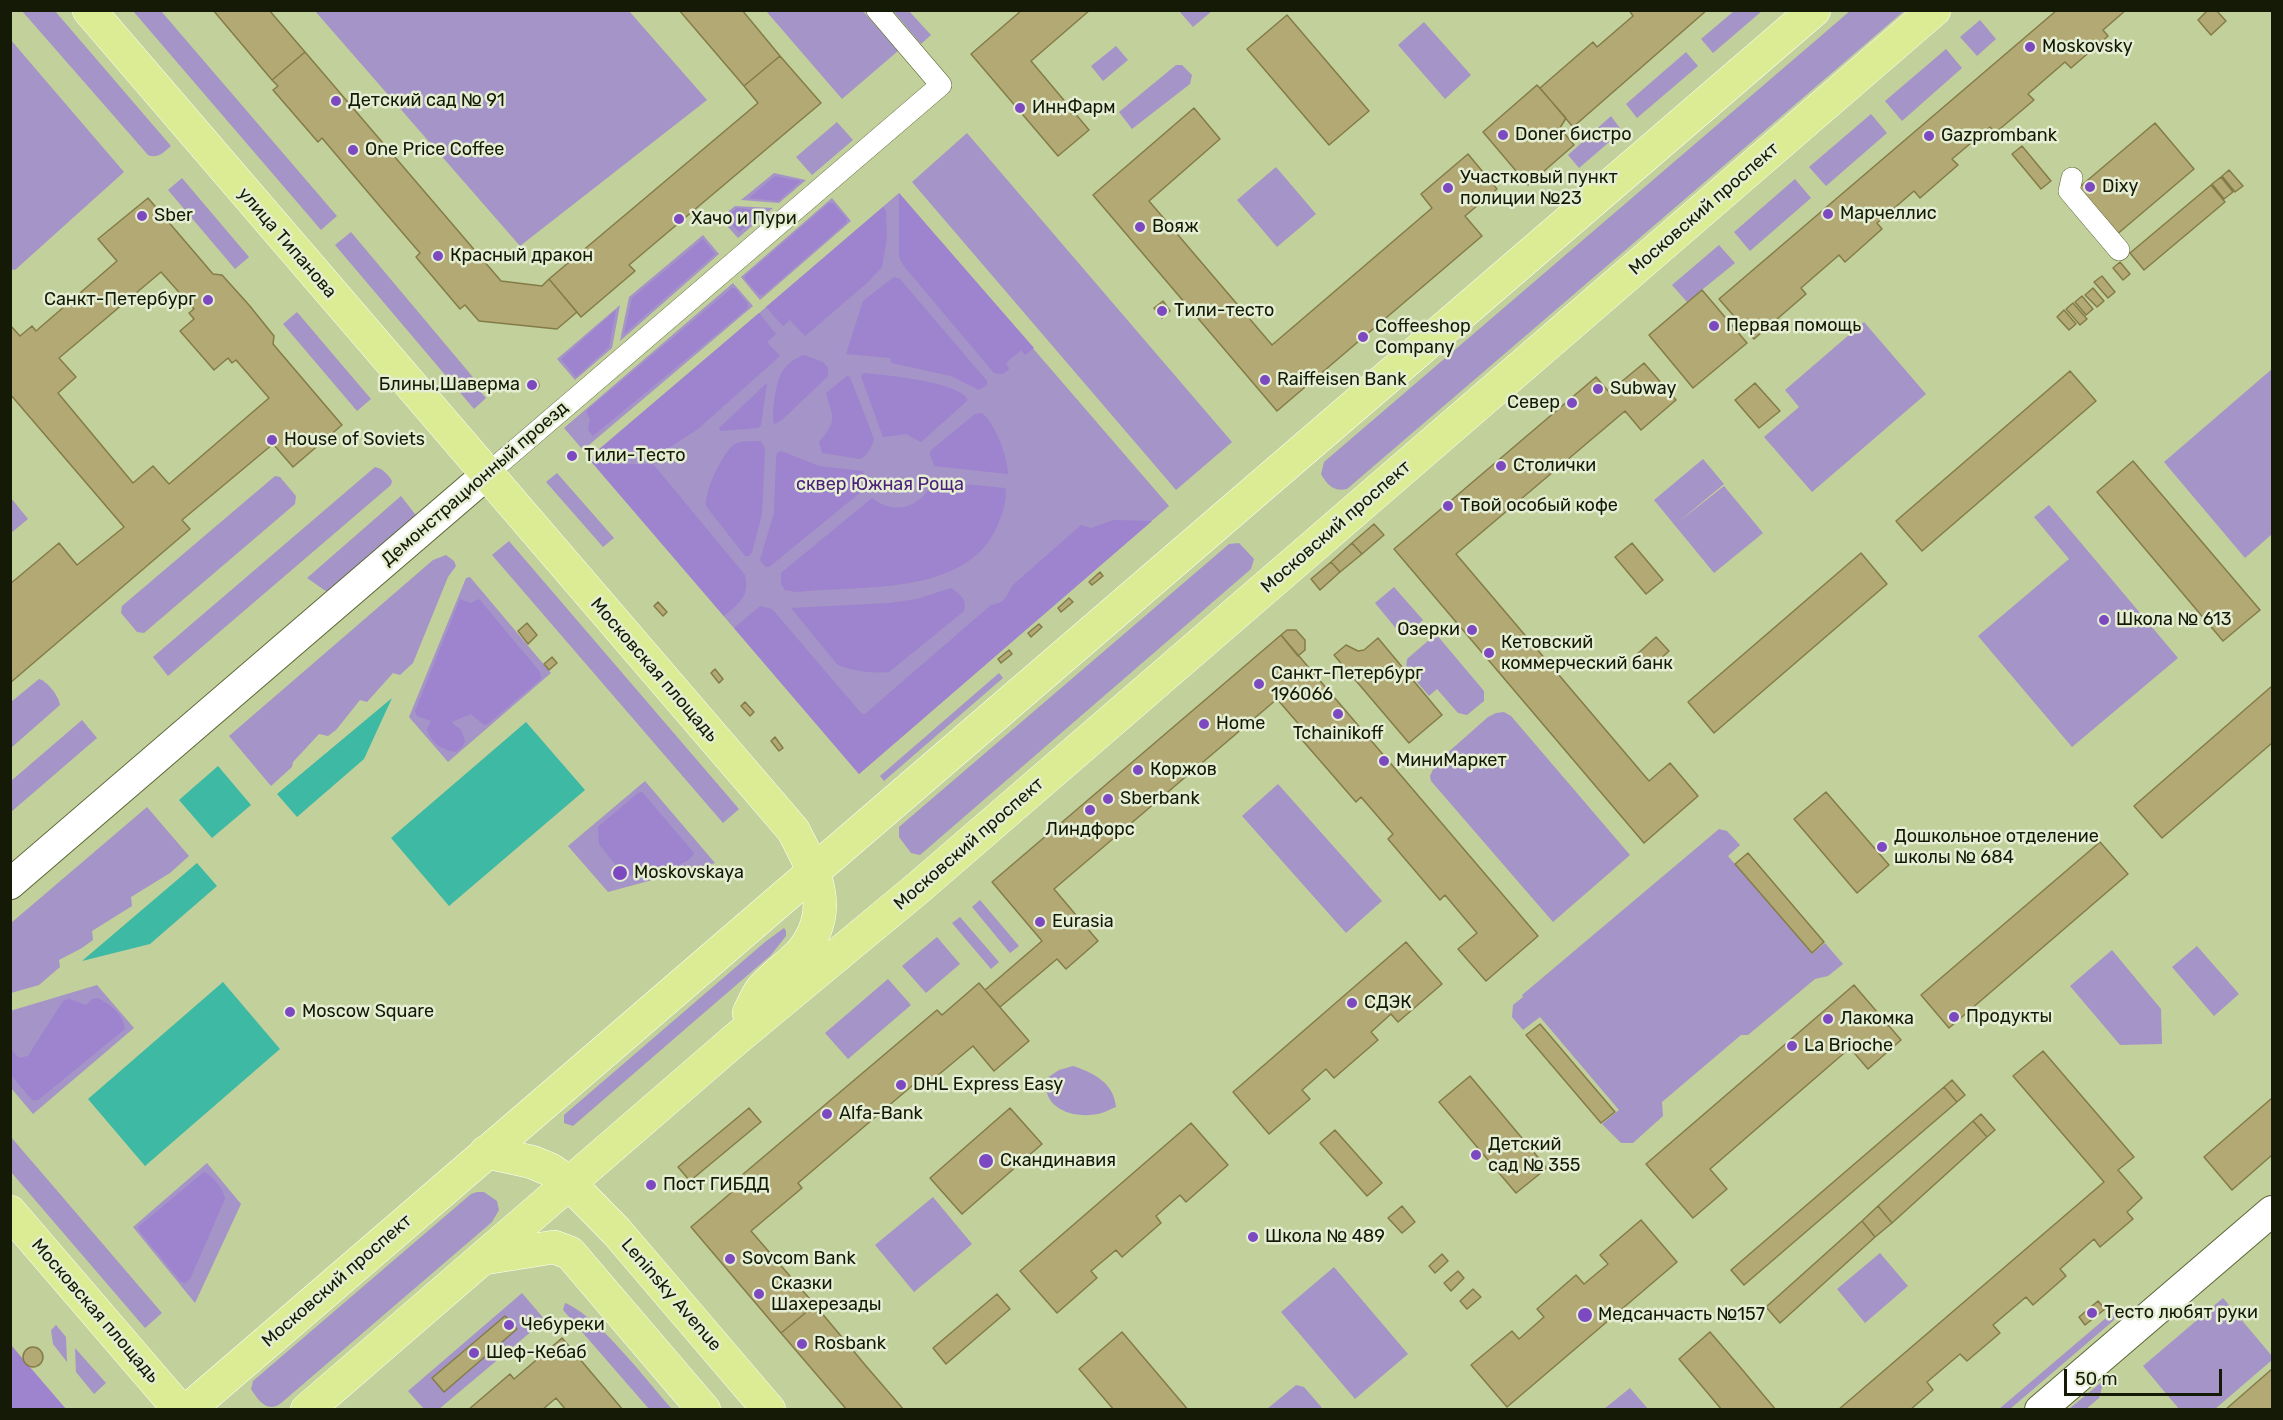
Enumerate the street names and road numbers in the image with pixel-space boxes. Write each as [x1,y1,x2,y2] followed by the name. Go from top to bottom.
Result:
[1625,138,1783,280] street label: Московский проспект
[233,183,341,303] street label: улица Типанова
[377,397,573,571] street label: Демонстрационный проезд
[1257,456,1415,598] street label: Московский проспект
[586,594,722,746] street label: Московская площадь
[890,773,1048,915] street label: Московский проспект
[258,1210,416,1352] street label: Московский проспект
[616,1234,726,1356] street label: Leninsky Avenue
[27,1235,163,1387] street label: Московская площадь

